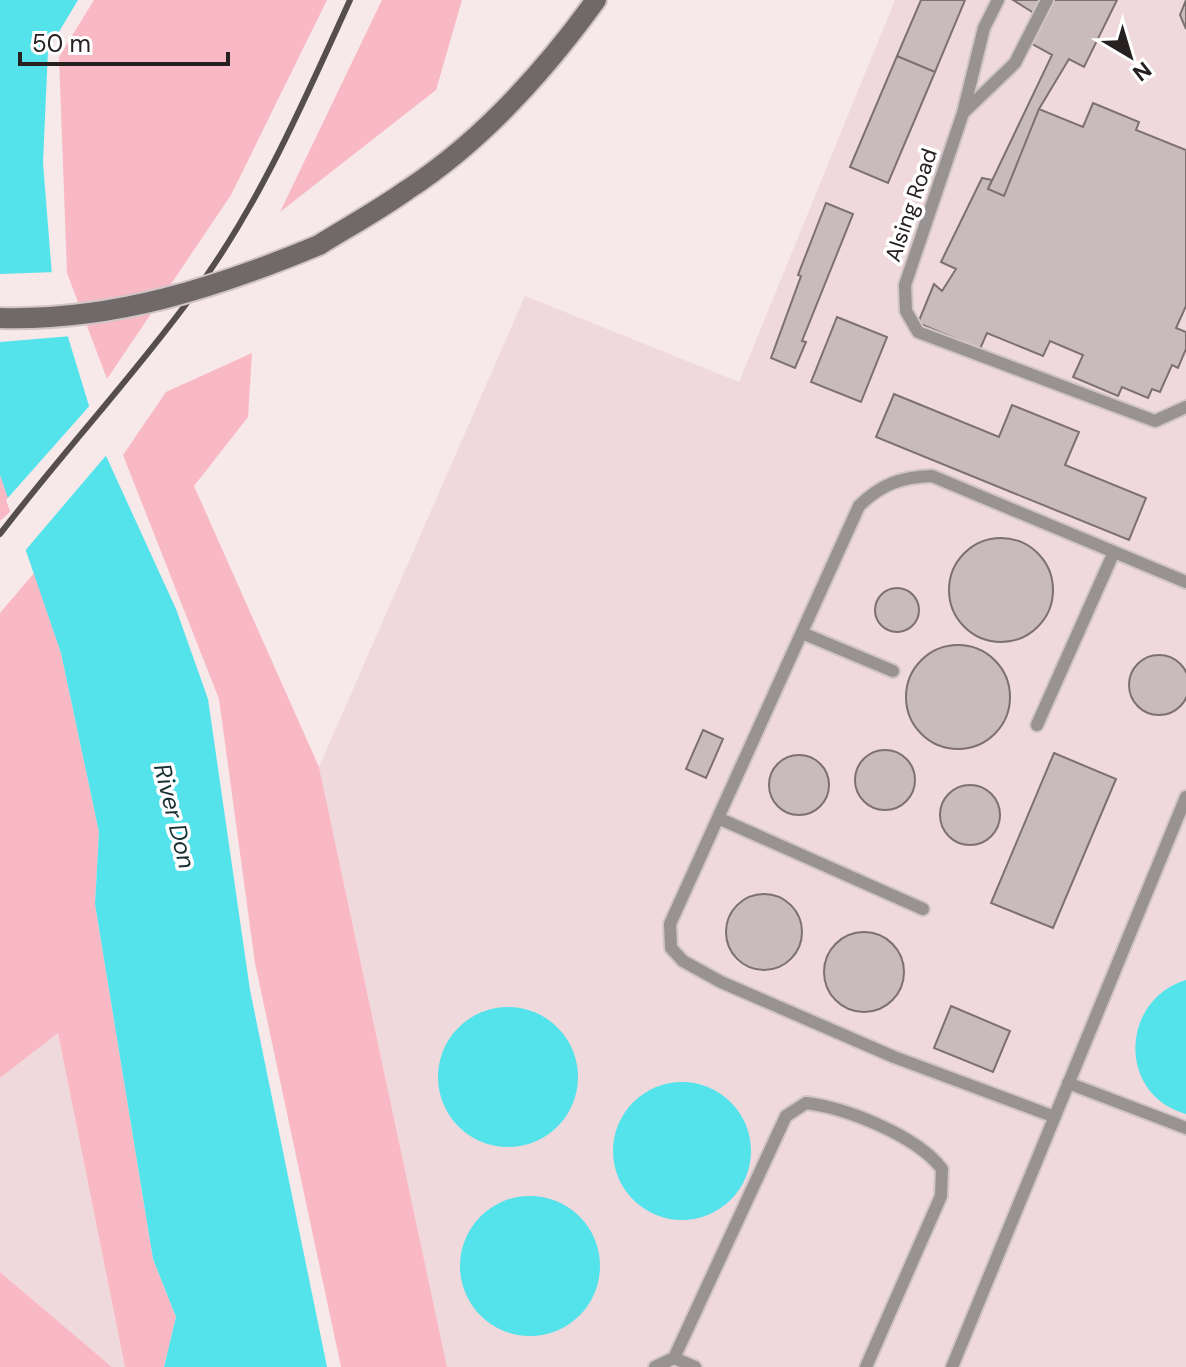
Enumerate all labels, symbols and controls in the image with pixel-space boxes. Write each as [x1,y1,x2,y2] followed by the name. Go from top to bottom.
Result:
[20,16,228,66] scale bar
[1090,16,1170,96] north arrow
[32,28,91,59] text: 50 m
[1127,55,1157,88] text: N
[878,145,944,265] street label: Alsing Road
[147,760,203,872] water label: River Don

